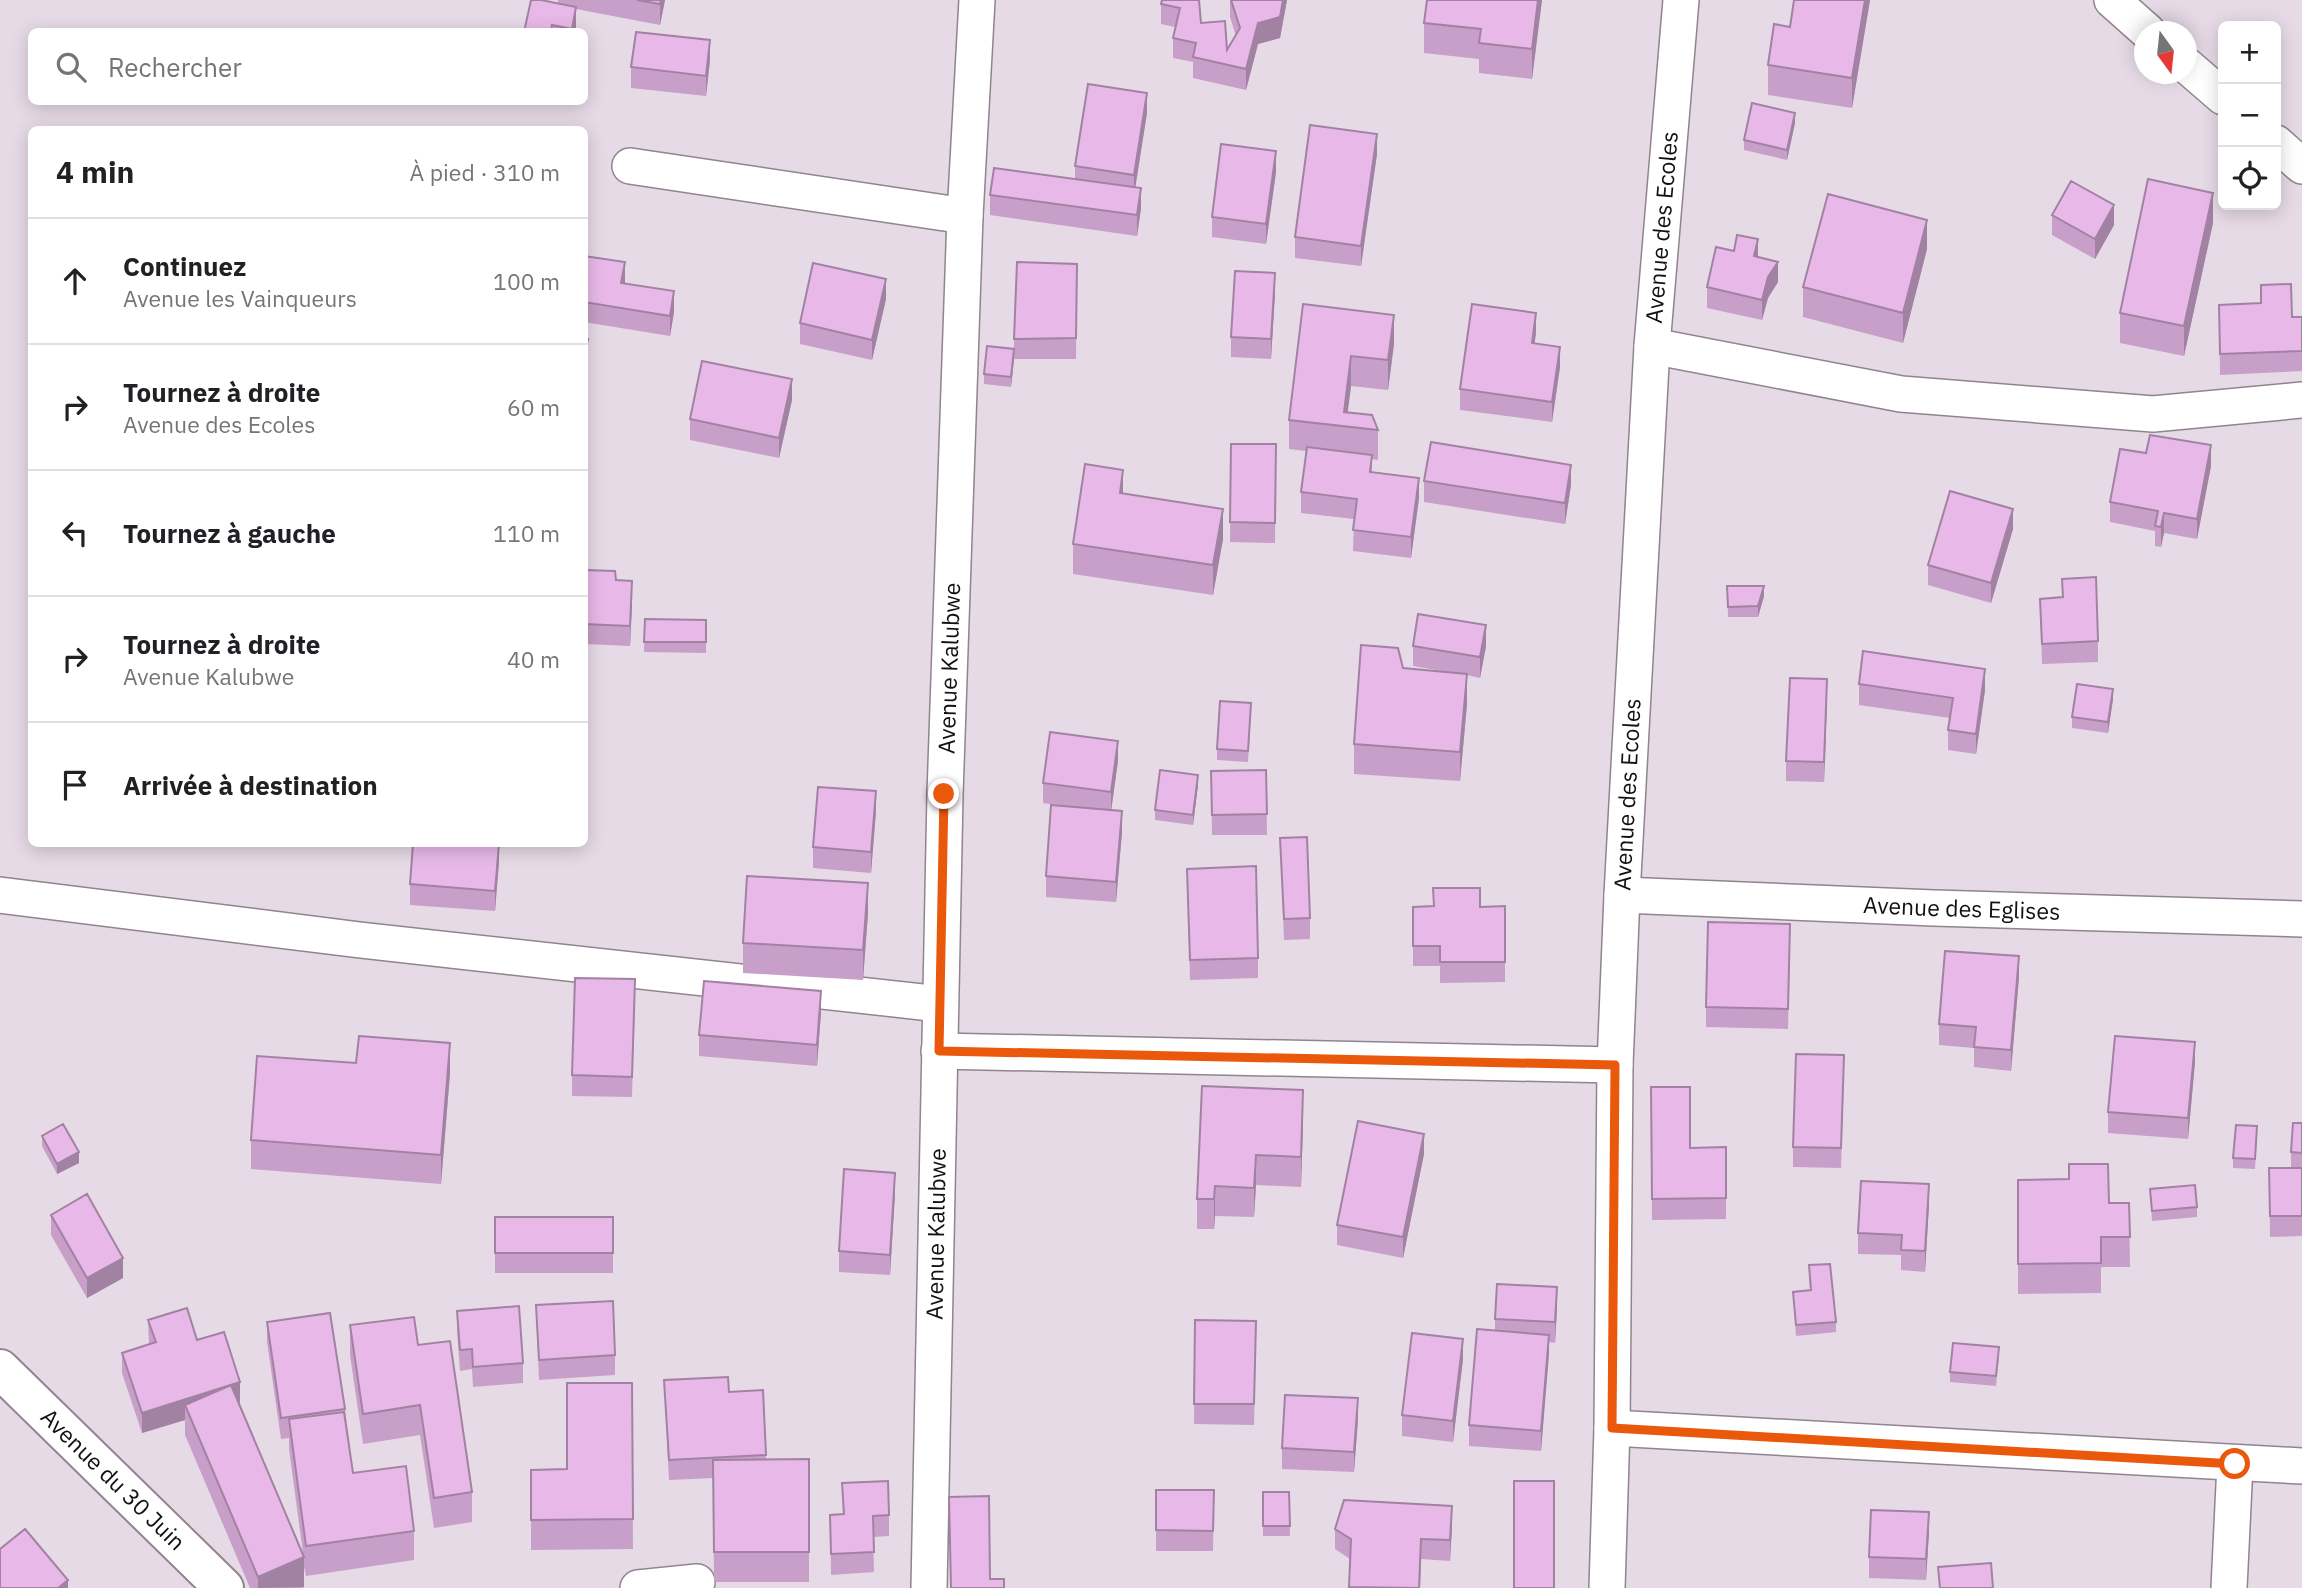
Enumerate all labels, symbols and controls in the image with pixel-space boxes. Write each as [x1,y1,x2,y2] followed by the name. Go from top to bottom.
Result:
[2134,21,2197,84] north arrow
[2218,21,2281,210] map controls
[2218,21,2281,84] button: +
[28,28,588,105] search box
[52,48,90,86] icon: search
[108,50,242,84] text: Rechercher
[2218,84,2281,147] button: −
[1638,130,1684,325] street label: Avenue des Ecoles
[2218,147,2281,210] button: locate
[56,152,134,191] text: 4 min
[410,157,560,187] text: À pied · 310 m
[123,249,246,283] text: Continuez
[56,262,94,300] icon: ahead
[493,266,560,296] text: 100 m
[123,283,357,313] text: Avenue les Vainqueurs
[123,375,320,409] text: Tournez à droite
[56,388,94,426] icon: right
[507,392,560,422] text: 60 m
[123,409,315,439] text: Avenue des Ecoles
[56,514,94,552] icon: left
[123,516,336,550] text: Tournez à gauche
[493,518,560,548] text: 110 m
[930,582,966,754] street label: Avenue Kalubwe
[123,627,320,661] text: Tournez à droite
[56,640,94,678] icon: right
[507,644,560,674] text: 40 m
[123,661,294,691] text: Avenue Kalubwe
[1606,697,1647,891] street label: Avenue des Ecoles
[56,766,94,804] icon: arrive
[123,768,378,802] text: Arrivée à destination
[928,778,959,809] route end
[1862,889,2061,926] street label: Avenue des Eglises
[918,1148,952,1320] street label: Avenue Kalubwe
[35,1401,192,1556] street label: Avenue du 30 Juin
[2219,1448,2250,1479] route start

